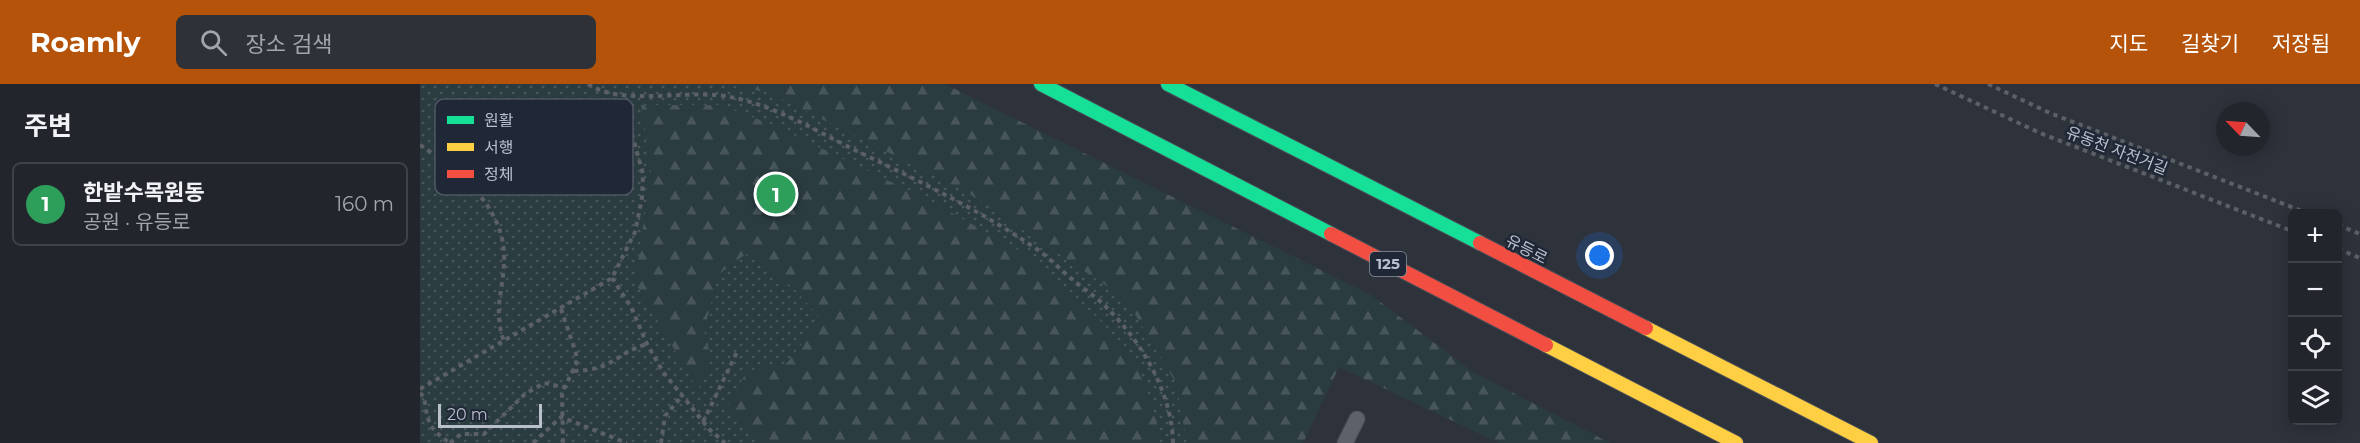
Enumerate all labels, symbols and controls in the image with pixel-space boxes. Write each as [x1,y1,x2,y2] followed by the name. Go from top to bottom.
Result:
[176,15,596,69] search box
[30,25,140,59] text: Roamly
[197,26,230,59] icon: search
[245,31,332,58] text: 장소 검색
[2109,31,2148,56] text: 지도
[2181,31,2239,56] text: 길찾기
[2272,31,2330,56] text: 저장됨
[435,99,633,195] legend
[2216,102,2270,156] north arrow
[24,110,72,142] text: 주변
[484,111,514,130] text: 원활
[2063,122,2170,179] street label: 유동천 자전거길
[484,138,513,157] text: 서행
[484,165,513,184] text: 정체
[756,172,796,216] pin: 1
[83,179,204,206] text: 한밭수목원동
[42,192,49,216] text: 1
[335,192,394,216] text: 160 m
[2288,209,2342,425] map controls
[2288,209,2342,263] button: +
[83,210,191,234] text: 공원 · 유등로
[1503,231,1551,268] street label: 유등로
[1585,241,1614,270] your location
[1370,252,1406,276] road number: 125
[2288,263,2342,317] button: −
[2288,317,2342,371] button: locate
[2288,371,2342,425] button: layers
[438,401,542,428] scale bar
[447,405,488,424] text: 20 m

